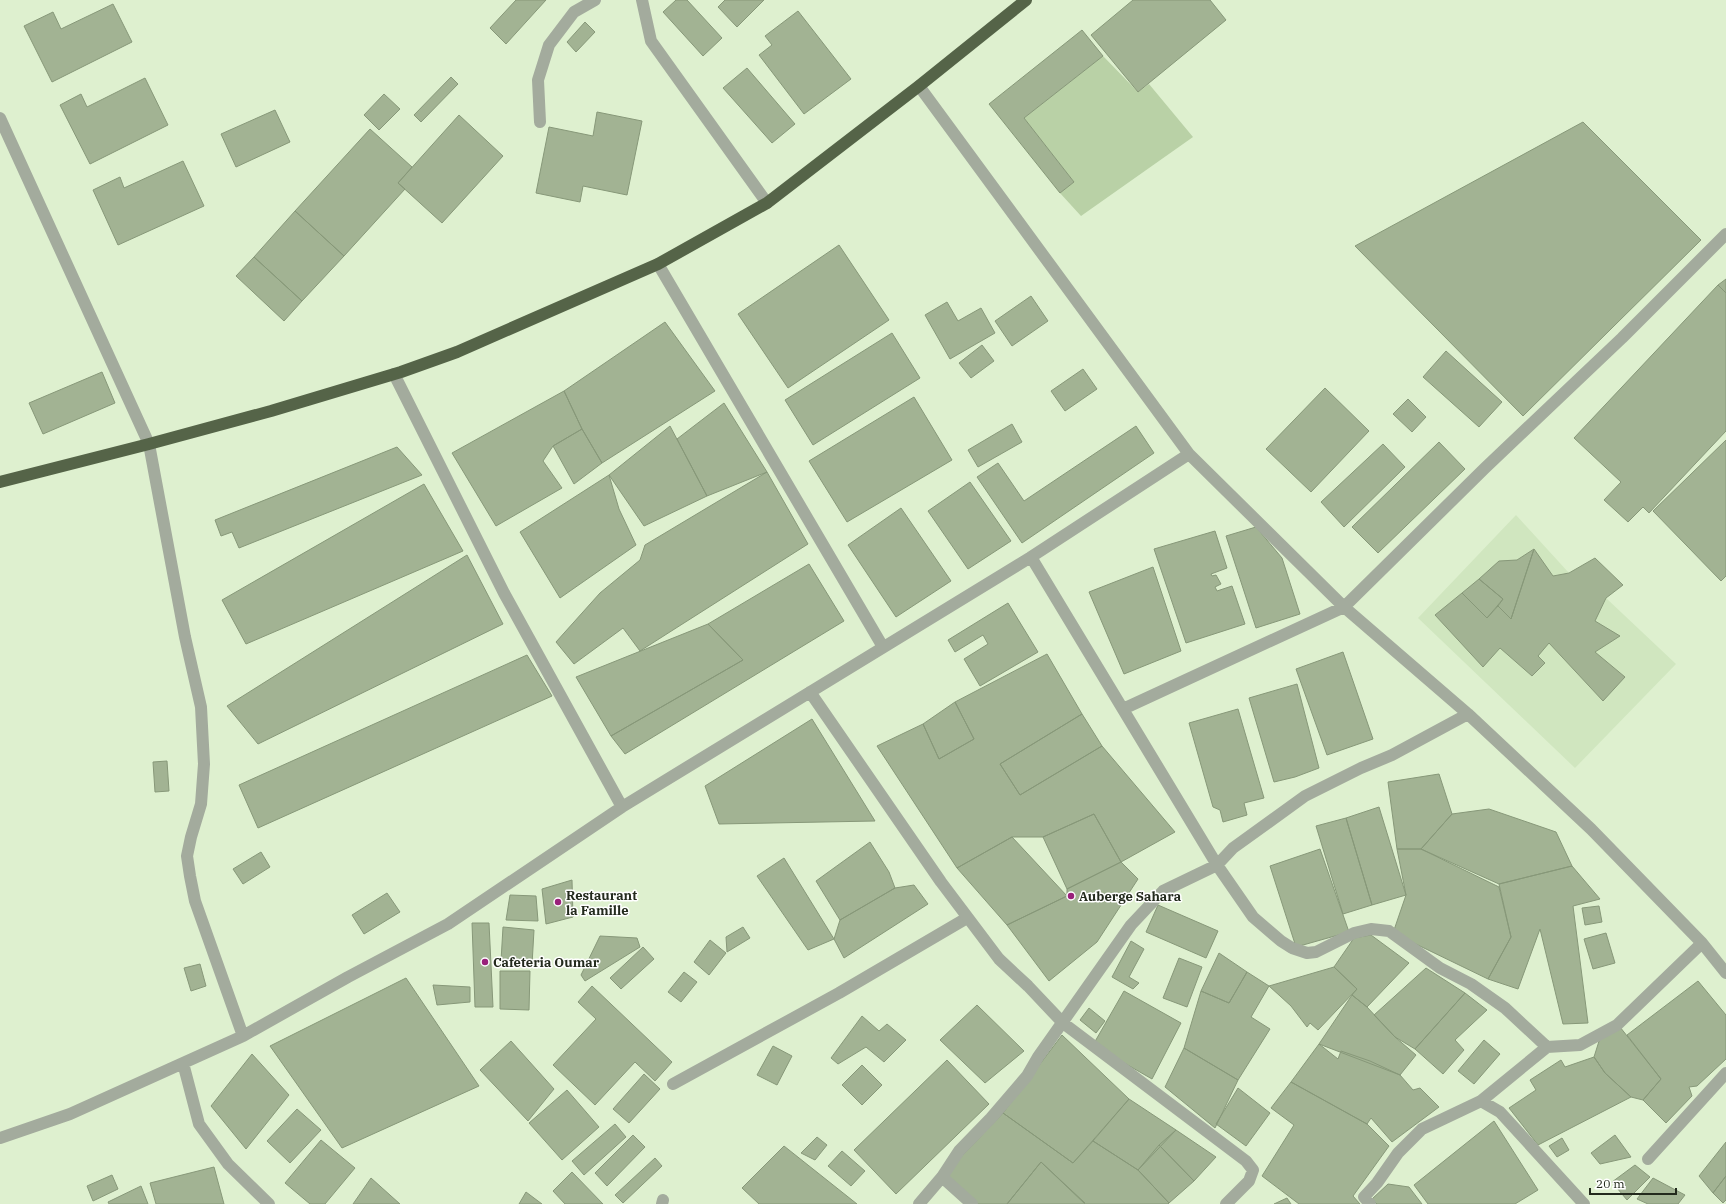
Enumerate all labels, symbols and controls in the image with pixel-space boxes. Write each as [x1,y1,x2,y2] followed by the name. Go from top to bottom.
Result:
[566,887,637,919] place label: Restaurant la Famille
[1079,888,1182,905] place label: Auberge Sahara
[1066,891,1076,901] marker: Auberge Sahara
[553,897,563,907] marker: Restaurant la Famille
[493,954,600,971] place label: Cafeteria Oumar
[480,957,490,967] marker: Cafeteria Oumar
[1590,1170,1676,1196] scale bar
[1596,1176,1625,1191] text: 20 m

